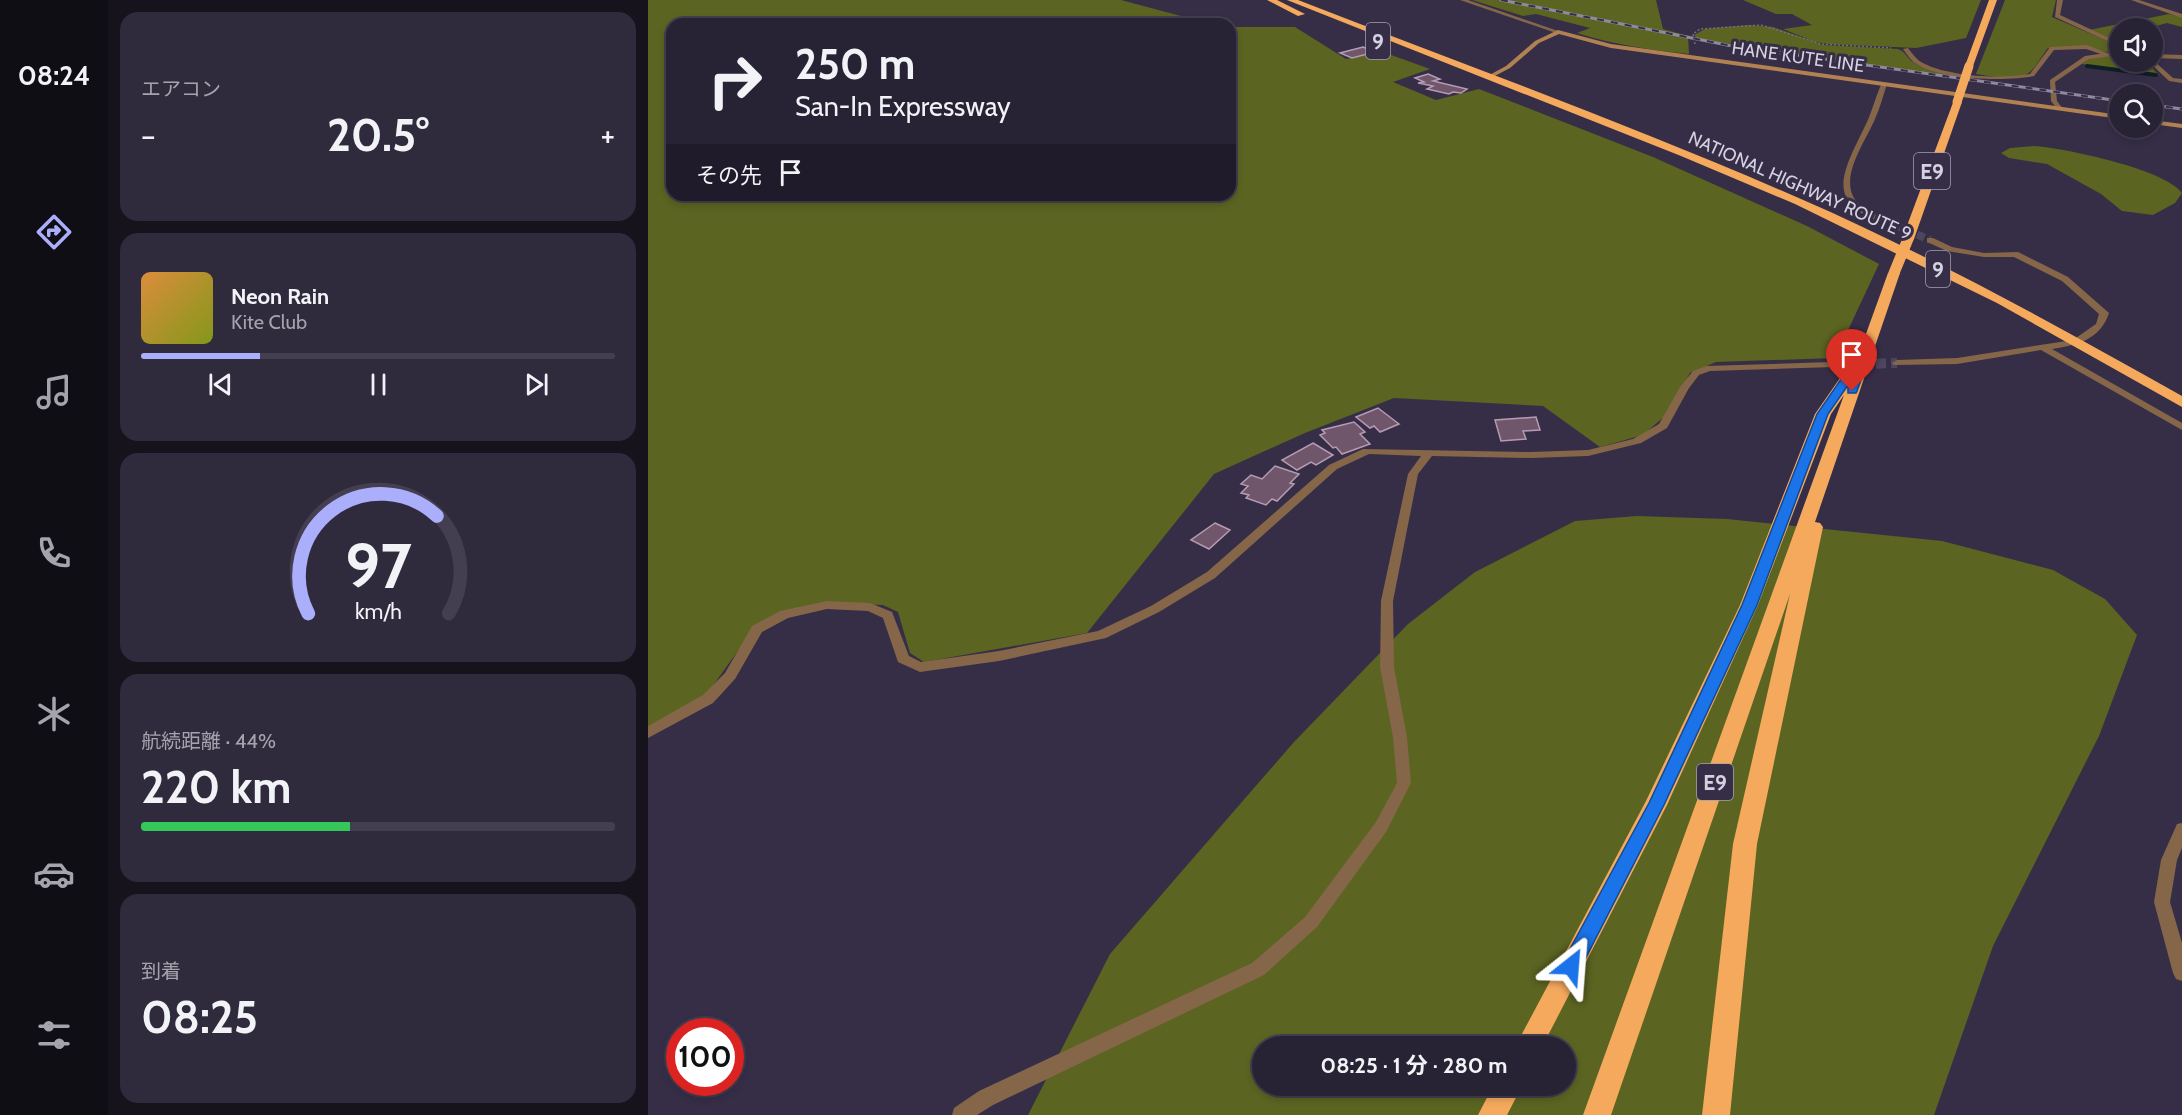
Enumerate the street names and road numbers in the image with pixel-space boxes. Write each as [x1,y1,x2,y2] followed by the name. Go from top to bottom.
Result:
[1366,23,1390,59] road number: 9
[1730,37,1866,77] street label: HANE KUTE LINE
[1685,127,1915,245] street label: NATIONAL HIGHWAY ROUTE 9
[1914,153,1950,189] road number: E9
[1926,251,1950,287] road number: 9
[1697,764,1733,800] road number: E9

